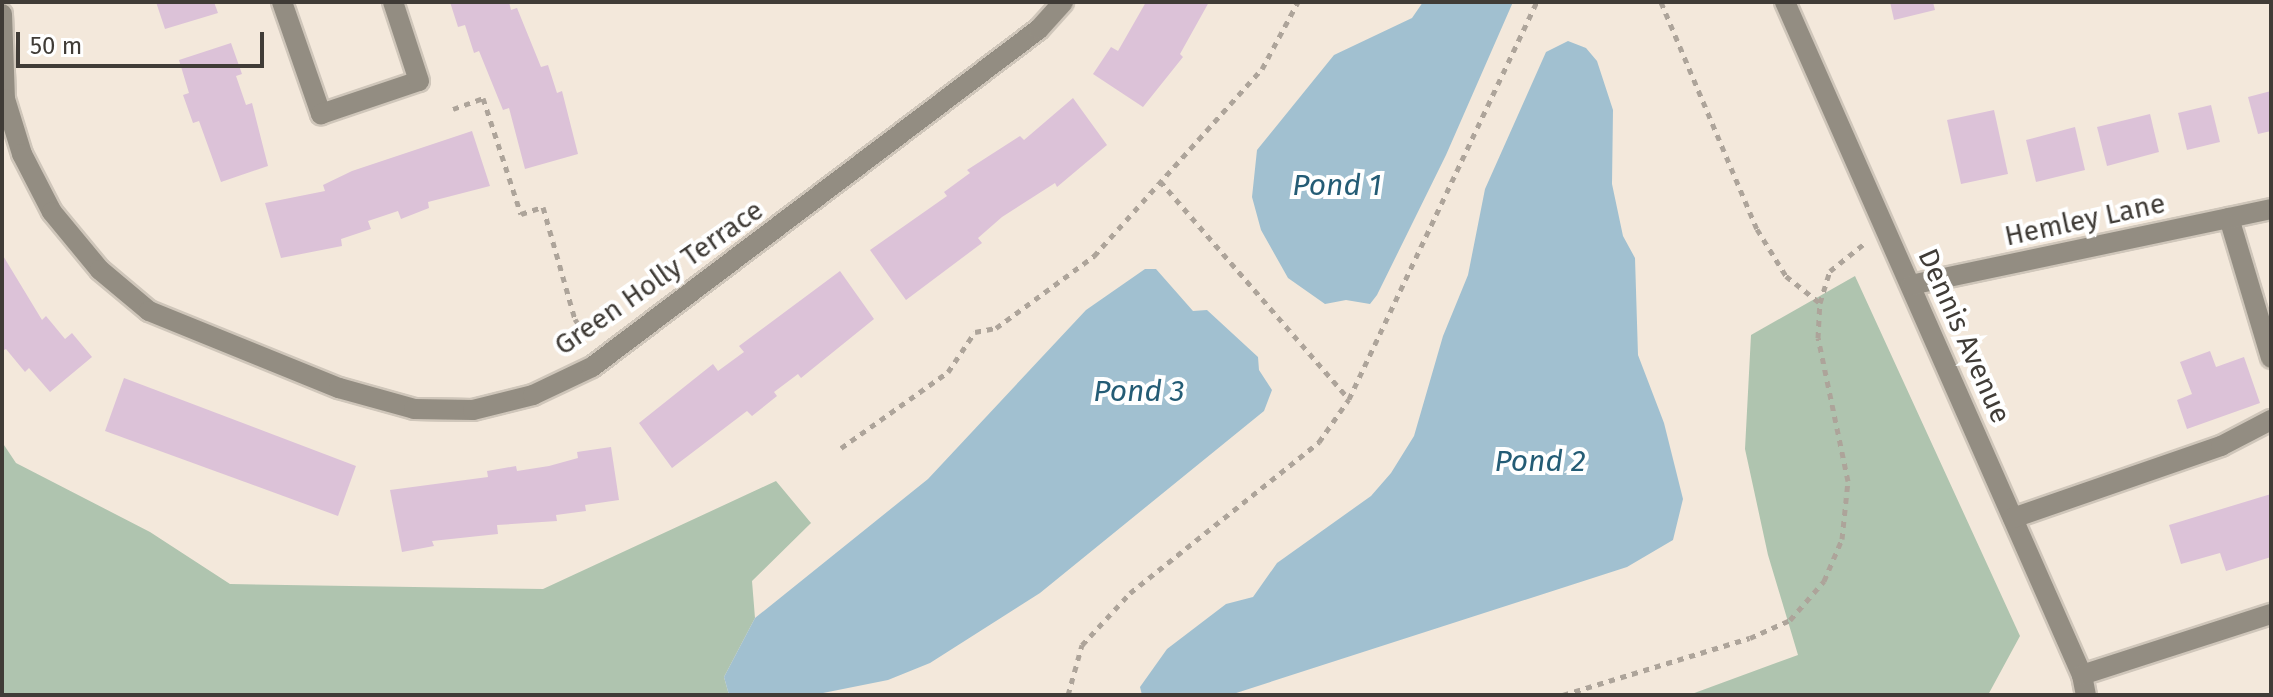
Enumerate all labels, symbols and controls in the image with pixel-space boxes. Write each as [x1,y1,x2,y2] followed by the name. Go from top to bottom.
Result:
[20,16,268,66] scale bar
[30,32,82,60] text: 50 m
[1292,167,1382,203] water label: Pond 1
[2002,187,2168,253] street label: Hemley Lane
[548,193,770,363] street label: Green Holly Terrace
[1911,244,2017,428] street label: Dennis Avenue
[1093,373,1185,409] water label: Pond 3
[1494,443,1586,479] water label: Pond 2

